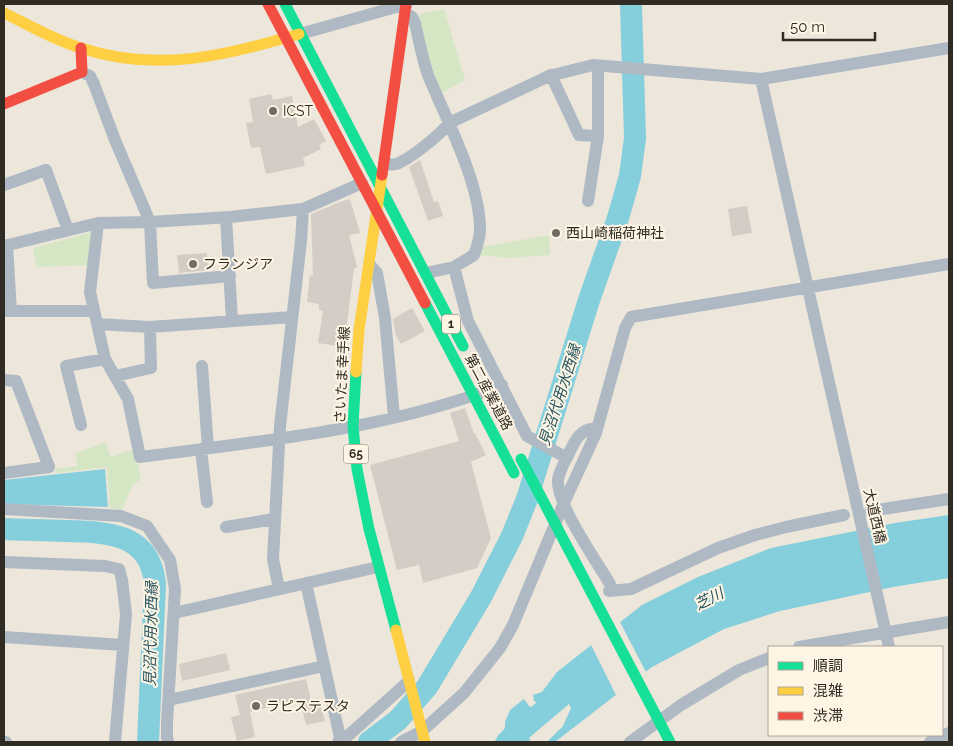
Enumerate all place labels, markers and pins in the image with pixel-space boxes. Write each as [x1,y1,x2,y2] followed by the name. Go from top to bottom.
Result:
[283,103,314,119] place label: ICST
[267,105,279,117] marker: ICST
[566,225,664,241] place label: 西山崎稲荷神社
[550,227,562,239] marker: 西山崎稲荷神社
[203,256,273,272] place label: フランジア
[187,258,199,270] marker: フランジア
[266,698,350,714] place label: ラピステスタ
[250,700,262,712] marker: ラピステスタ

